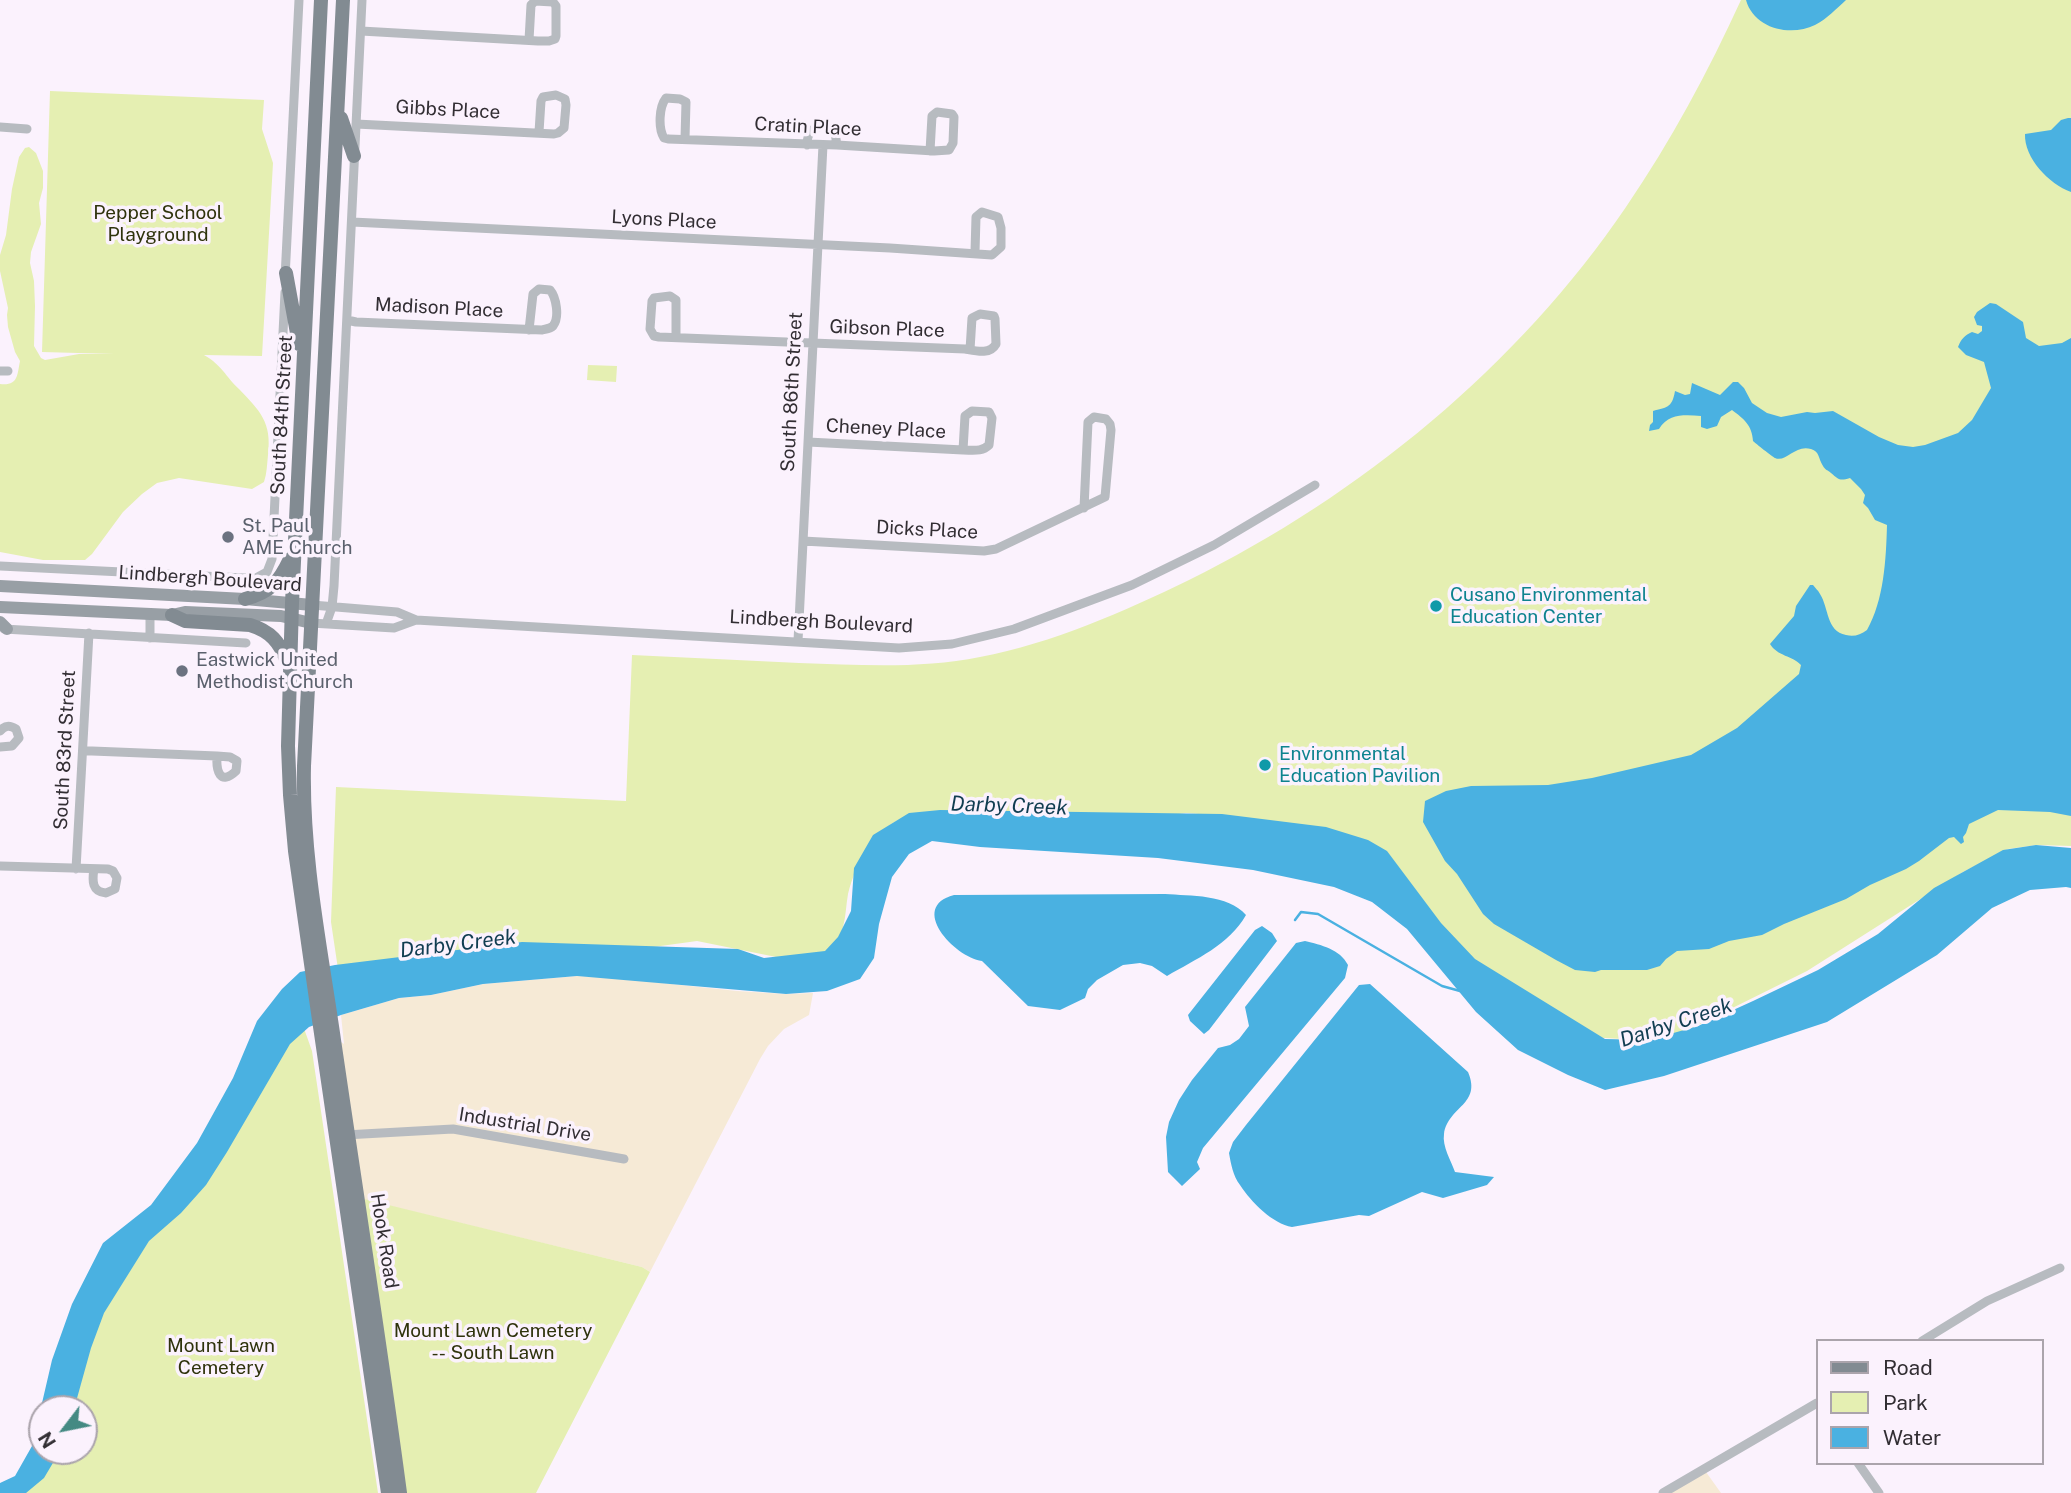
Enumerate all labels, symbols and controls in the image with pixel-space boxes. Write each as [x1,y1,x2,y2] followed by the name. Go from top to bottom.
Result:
[395,96,501,124] street label: Gibbs Place
[754,113,862,141] street label: Cratin Place
[93,202,223,246] park label: Pepper School Playground
[611,206,717,234] street label: Lyons Place
[374,293,504,323] street label: Madison Place
[776,312,808,472] street label: South 86th Street
[829,316,945,342] street label: Gibson Place
[266,334,298,496] street label: South 84th Street
[825,414,947,444] street label: Cheney Place
[242,515,352,559] place label: St. Paul AME Church
[875,516,979,544] street label: Dicks Place
[220,529,236,545] marker: St. Paul AME Church
[118,561,302,597] street label: Lindbergh Boulevard
[1450,584,1648,628] place label: Cusano Environmental Education Center
[1428,598,1444,614] marker: Cusano Environmental Education Center
[729,606,913,638] street label: Lindbergh Boulevard
[196,649,353,693] place label: Eastwick United Methodist Church
[174,663,190,679] marker: Eastwick United Methodist Church
[49,669,81,831] street label: South 83rd Street
[1279,743,1440,787] place label: Environmental Education Pavilion
[1257,757,1273,773] marker: Environmental Education Pavilion
[950,791,1068,821] water label: Darby Creek
[398,924,518,964] water label: Darby Creek
[1616,993,1736,1053] water label: Darby Creek
[457,1103,593,1147] street label: Industrial Drive
[365,1192,403,1290] street label: Hook Road
[394,1320,592,1364] park label: Mount Lawn Cemetery -- South Lawn
[167,1335,275,1379] park label: Mount Lawn Cemetery
[1815,1339,2043,1465] legend
[1883,1355,1933,1380] text: Road
[1883,1390,1928,1415] text: Park
[28,1395,98,1465] north arrow
[1883,1425,1941,1450] text: Water
[34,1428,60,1452] text: N

